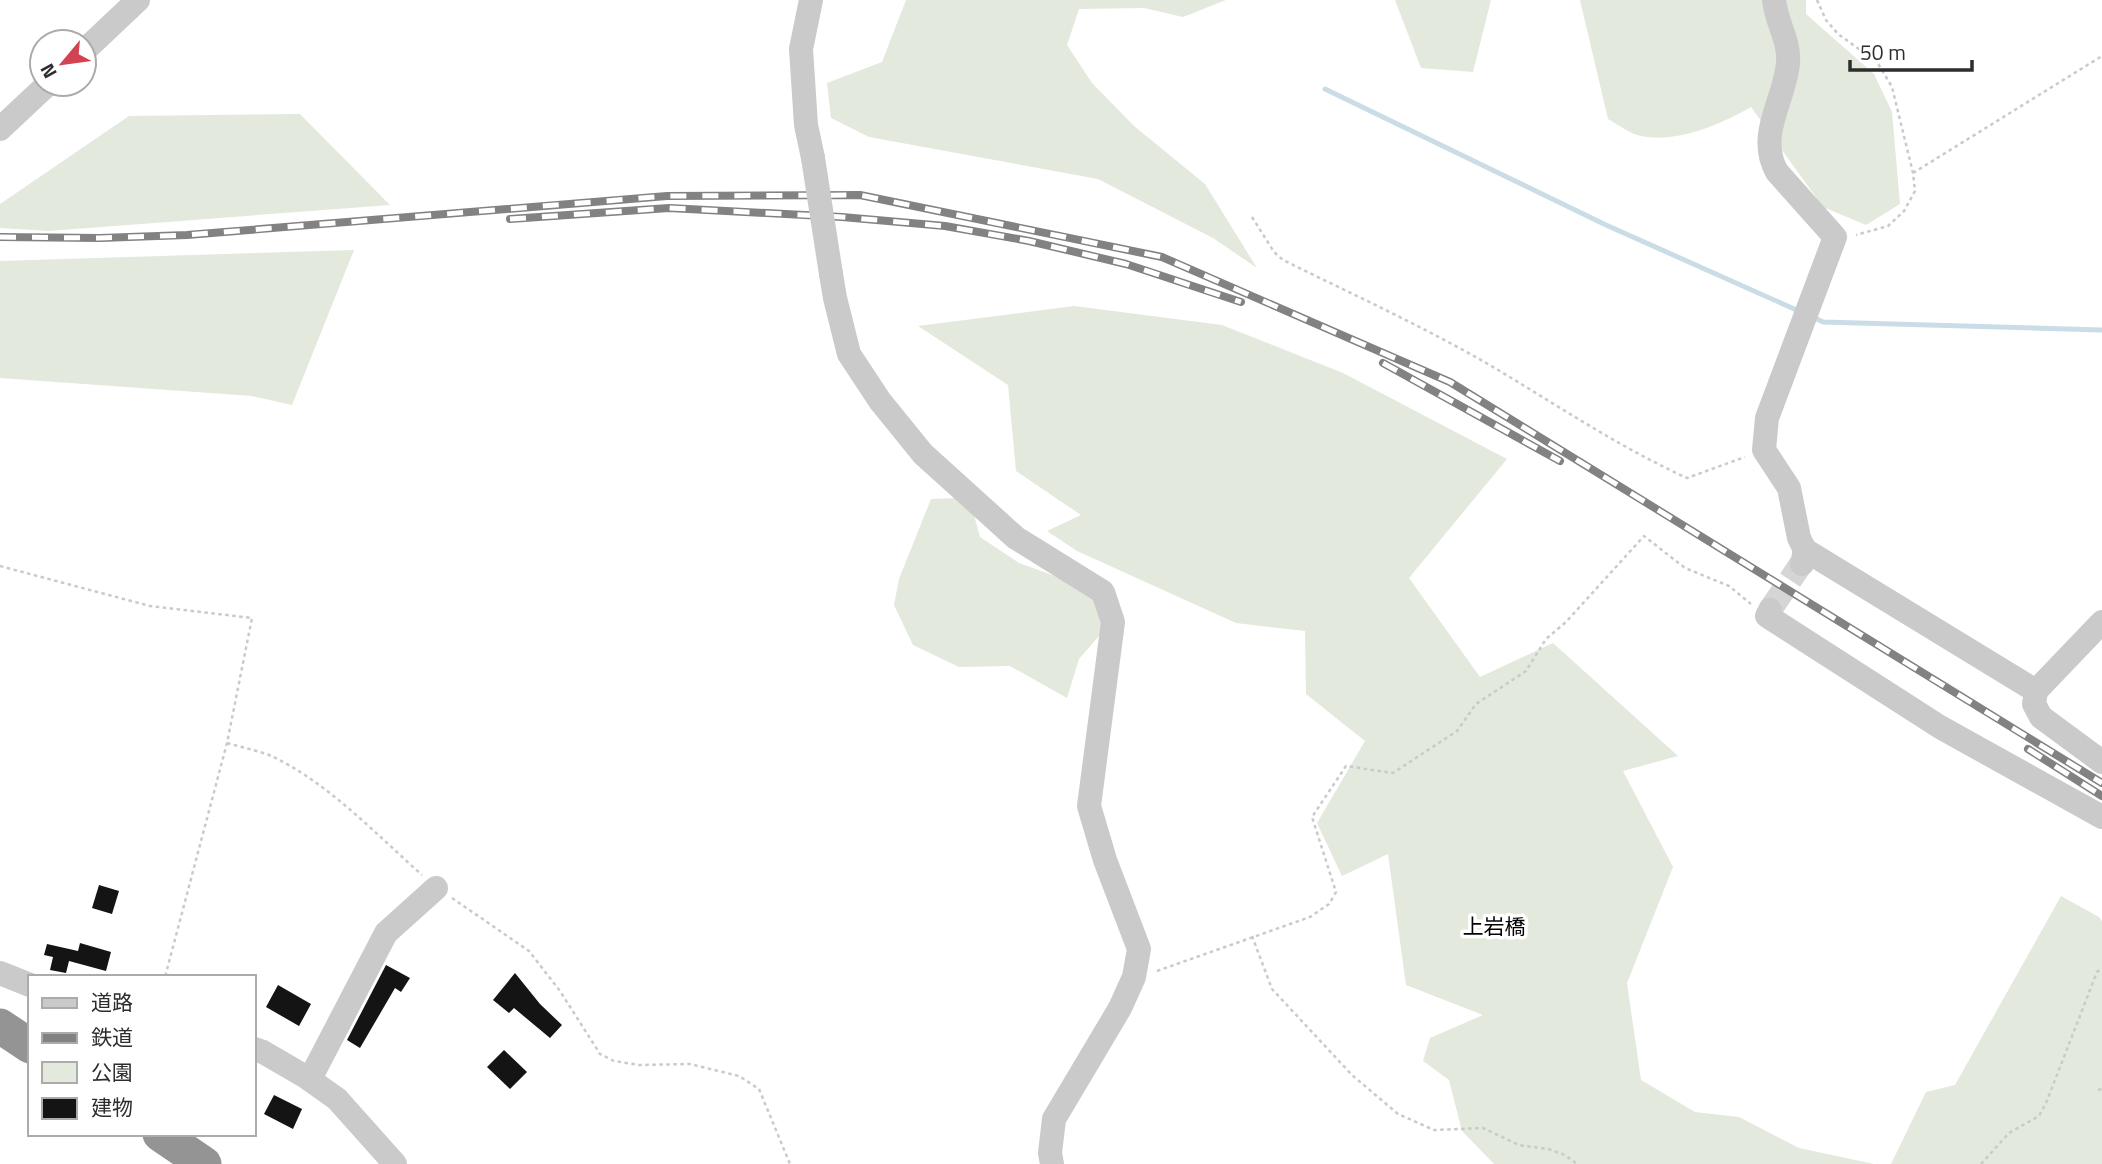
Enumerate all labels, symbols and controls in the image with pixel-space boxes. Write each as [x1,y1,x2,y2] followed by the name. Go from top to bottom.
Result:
[28,28,98,98] north arrow
[1850,28,1972,72] scale bar
[1860,36,1906,68] text: 50 m
[32,59,64,84] text: N
[1463,910,1526,942] district label: 上岩橋
[28,975,256,1136] legend
[91,986,133,1018] text: 道路
[91,1021,133,1053] text: 鉄道
[91,1056,133,1088] text: 公園
[91,1091,133,1123] text: 建物

